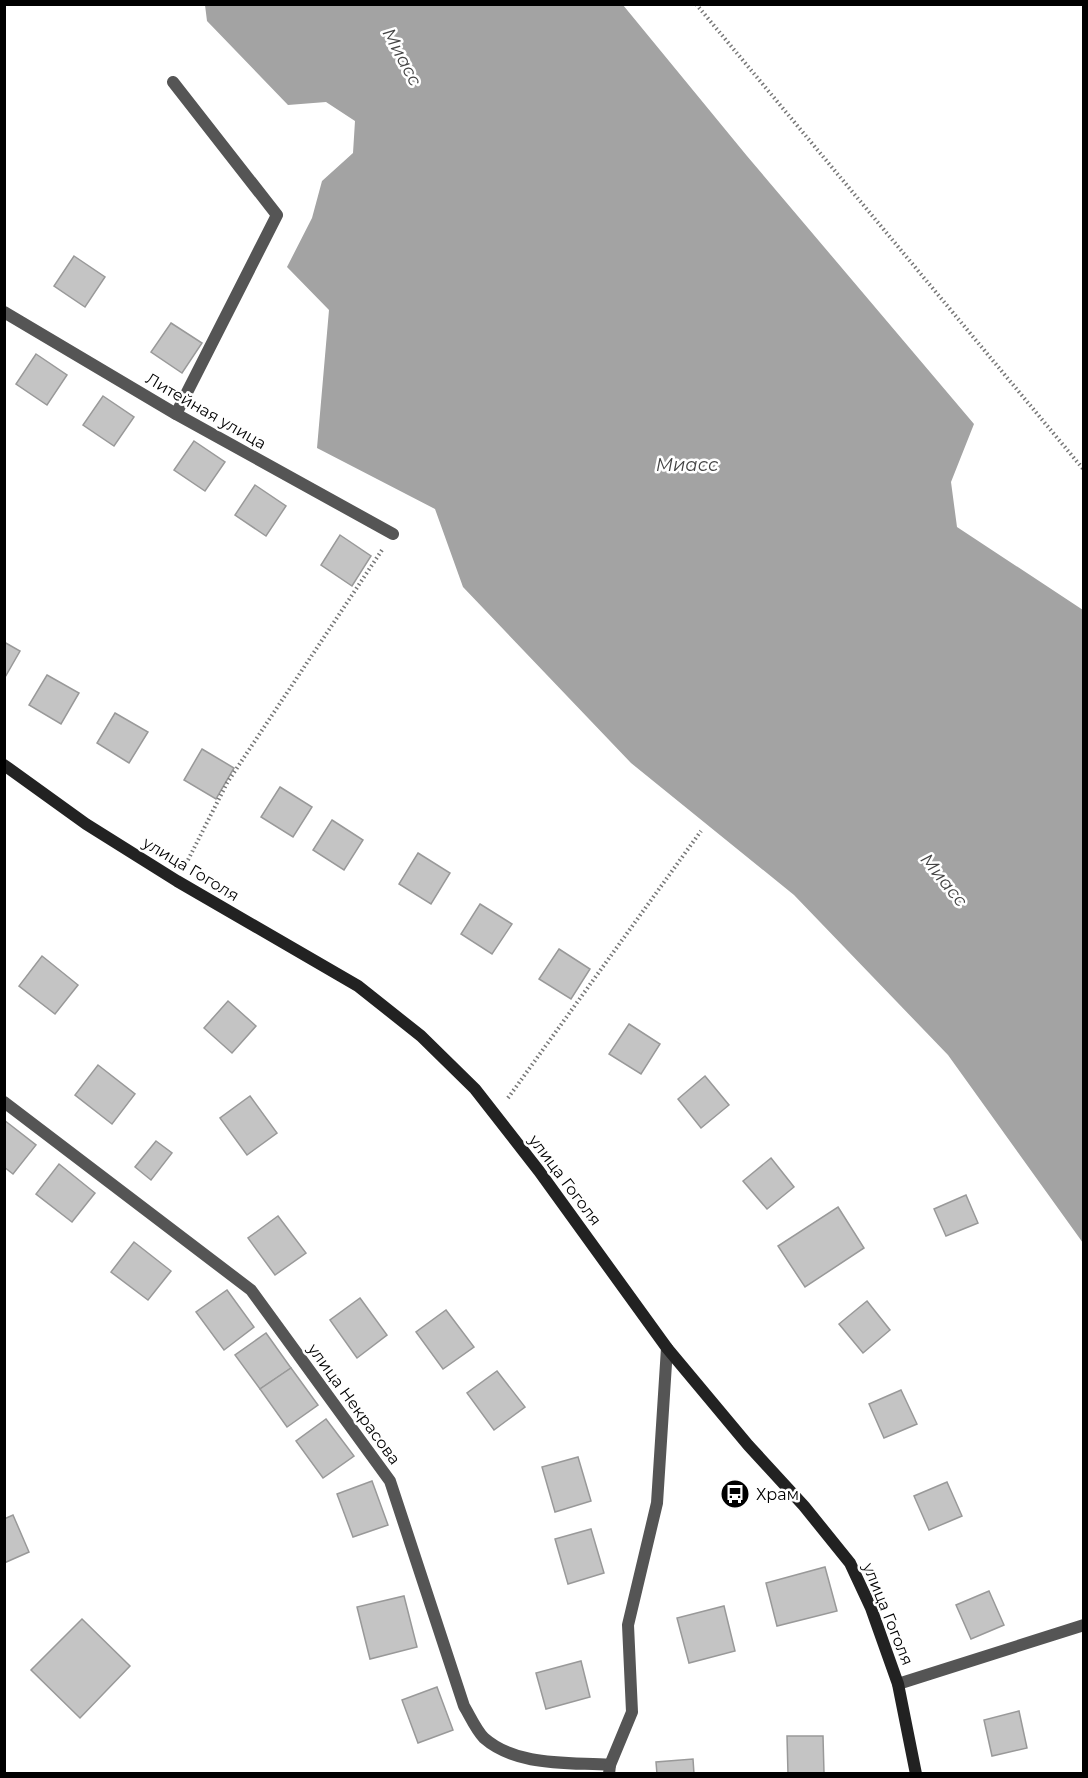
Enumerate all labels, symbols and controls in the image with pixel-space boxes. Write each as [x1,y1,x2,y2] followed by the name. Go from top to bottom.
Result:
[378,24,427,90] water label: Миасс
[143,369,269,453] street label: Литейная улица
[656,454,719,476] water label: Миасс
[139,832,242,905] street label: улица Гоголя
[916,849,973,912] water label: Миасс
[524,1130,605,1229] street label: улица Гоголя
[303,1339,404,1468] street label: улица Некрасова
[719,1478,751,1510] bus stop icon: Храм
[756,1485,799,1504] place label: Храм
[858,1559,917,1668] street label: улица Гоголя

